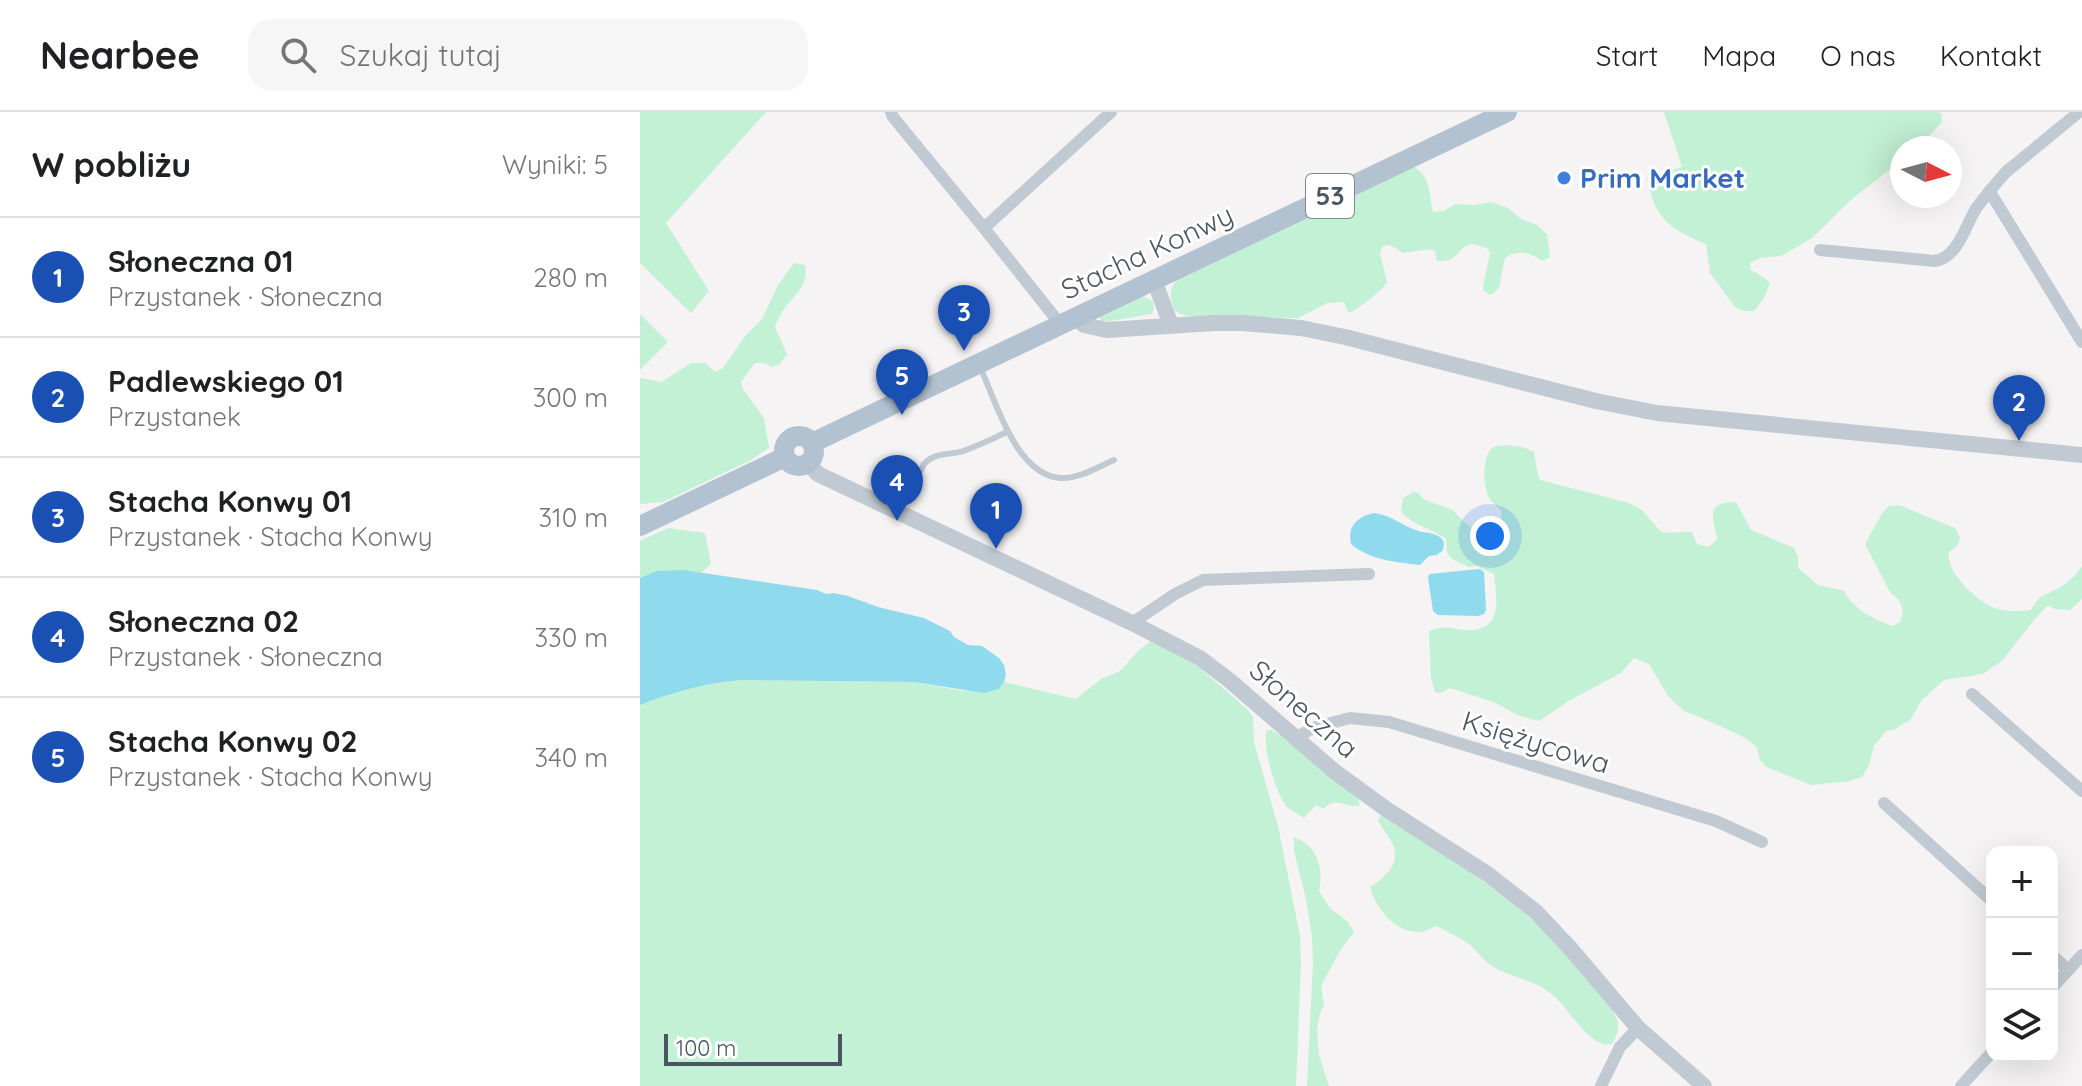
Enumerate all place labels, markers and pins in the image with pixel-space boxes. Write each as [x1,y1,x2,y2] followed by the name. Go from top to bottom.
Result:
[1580,160,1745,195] place label: Prim Market
[1555,169,1573,187] marker: Prim Market
[938,285,990,351] pin: 3
[876,349,928,415] pin: 5
[1993,375,2045,441] pin: 2
[871,455,923,521] pin: 4
[970,483,1022,549] pin: 1

